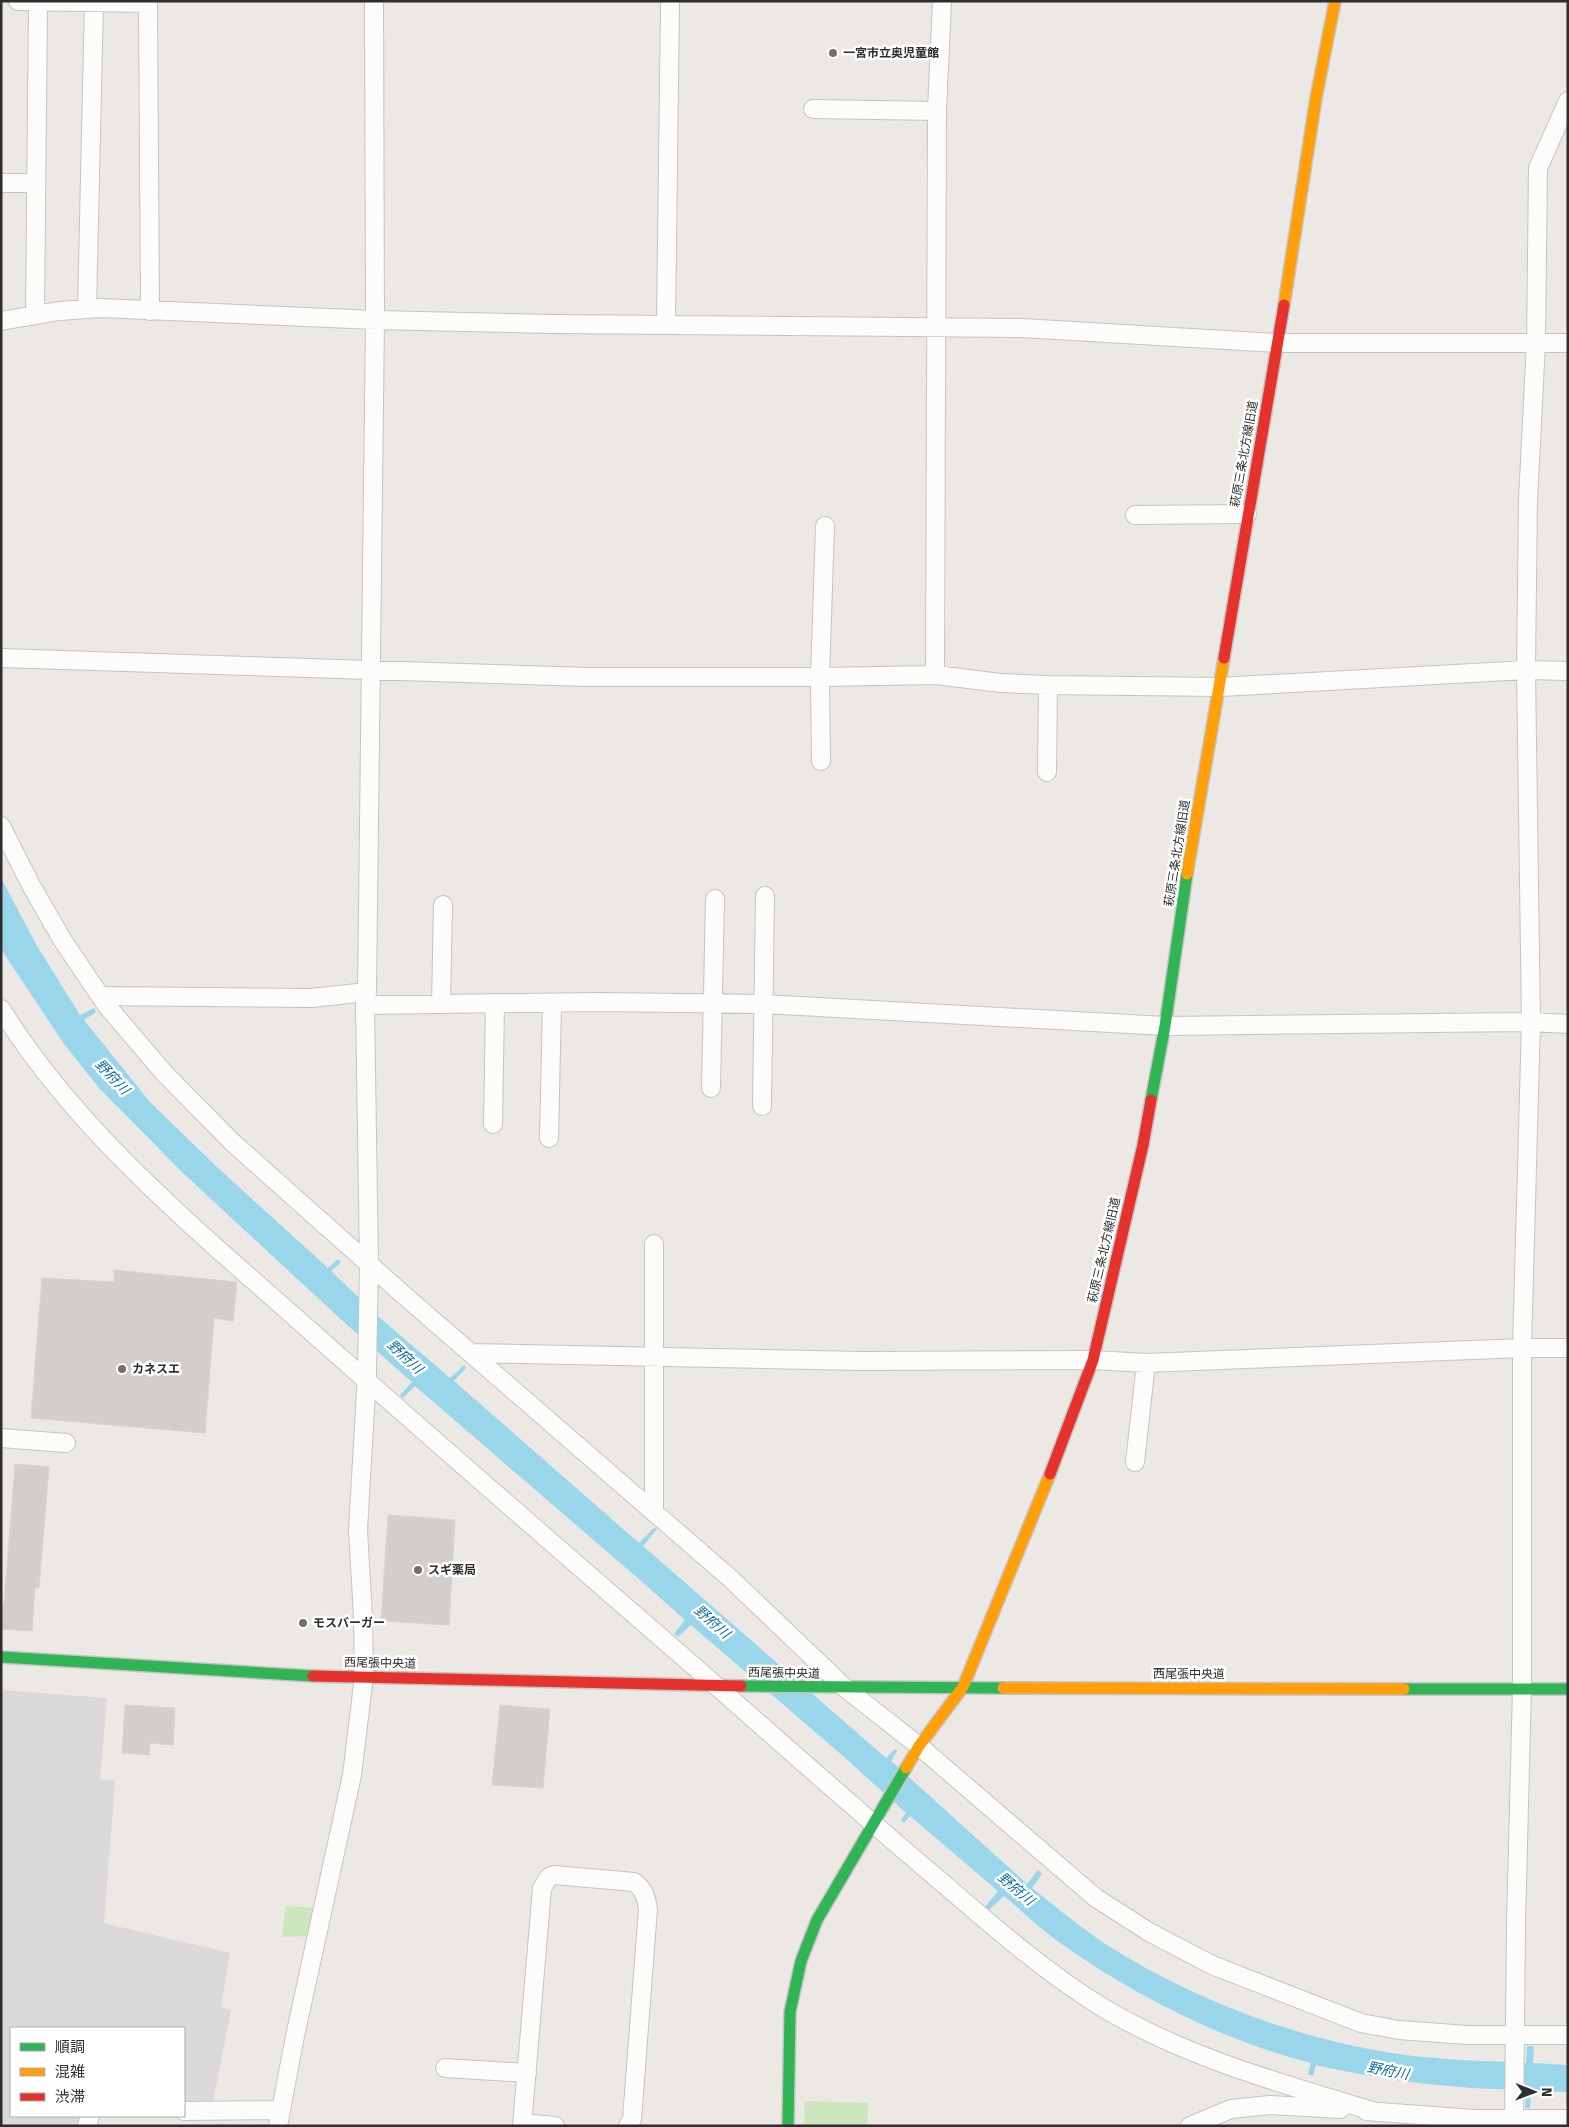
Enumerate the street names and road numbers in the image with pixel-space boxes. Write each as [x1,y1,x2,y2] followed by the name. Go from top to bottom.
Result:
[1228,400,1260,508] street label: 萩原三条北方線旧道
[1162,799,1192,907] street label: 萩原三条北方線旧道
[1085,1196,1123,1304] street label: 萩原三条北方線旧道
[344,1655,416,1671] street label: 西尾張中央道
[748,1665,820,1681] street label: 西尾張中央道
[1153,1667,1225,1681] street label: 西尾張中央道

